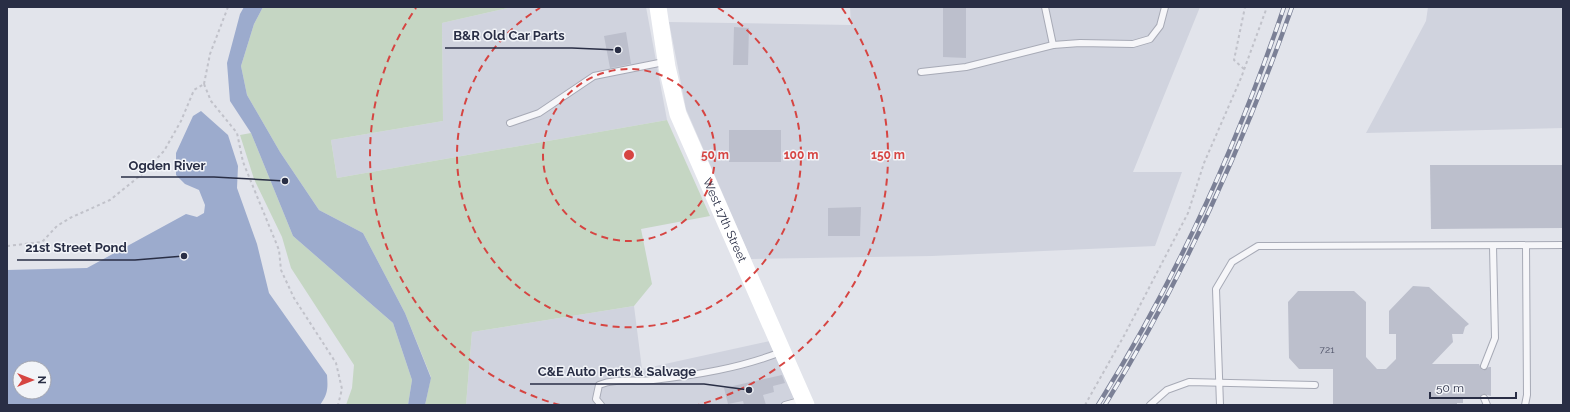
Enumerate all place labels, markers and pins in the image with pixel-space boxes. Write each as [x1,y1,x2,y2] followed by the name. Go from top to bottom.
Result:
[445,23,572,48] callout: B&R Old Car Parts
[622,148,636,162] centre of rings
[121,152,214,177] callout: Ogden River
[17,235,135,260] callout: 21st Street Pond
[530,359,704,384] callout: C&E Auto Parts & Salvage

